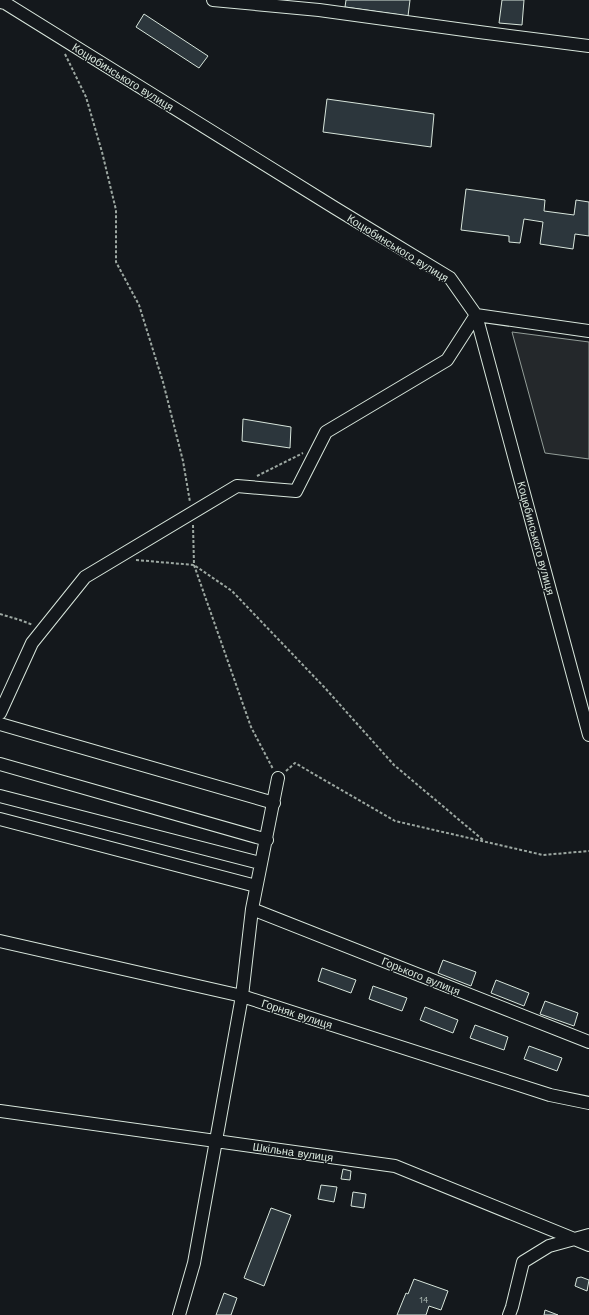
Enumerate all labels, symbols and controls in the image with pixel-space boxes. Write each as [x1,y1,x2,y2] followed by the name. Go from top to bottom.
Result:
[70,41,176,114] street label: Коцюбинського вулиця
[345,212,451,285] street label: Коцюбинського вулиця
[514,480,557,596] street label: Коцюбинського вулиця
[380,955,462,998] street label: Горького вулиця
[260,997,334,1032] street label: Горняк вулиця
[252,1140,334,1165] street label: Шкільна вулиця
[419,1295,429,1305] house number: 14

